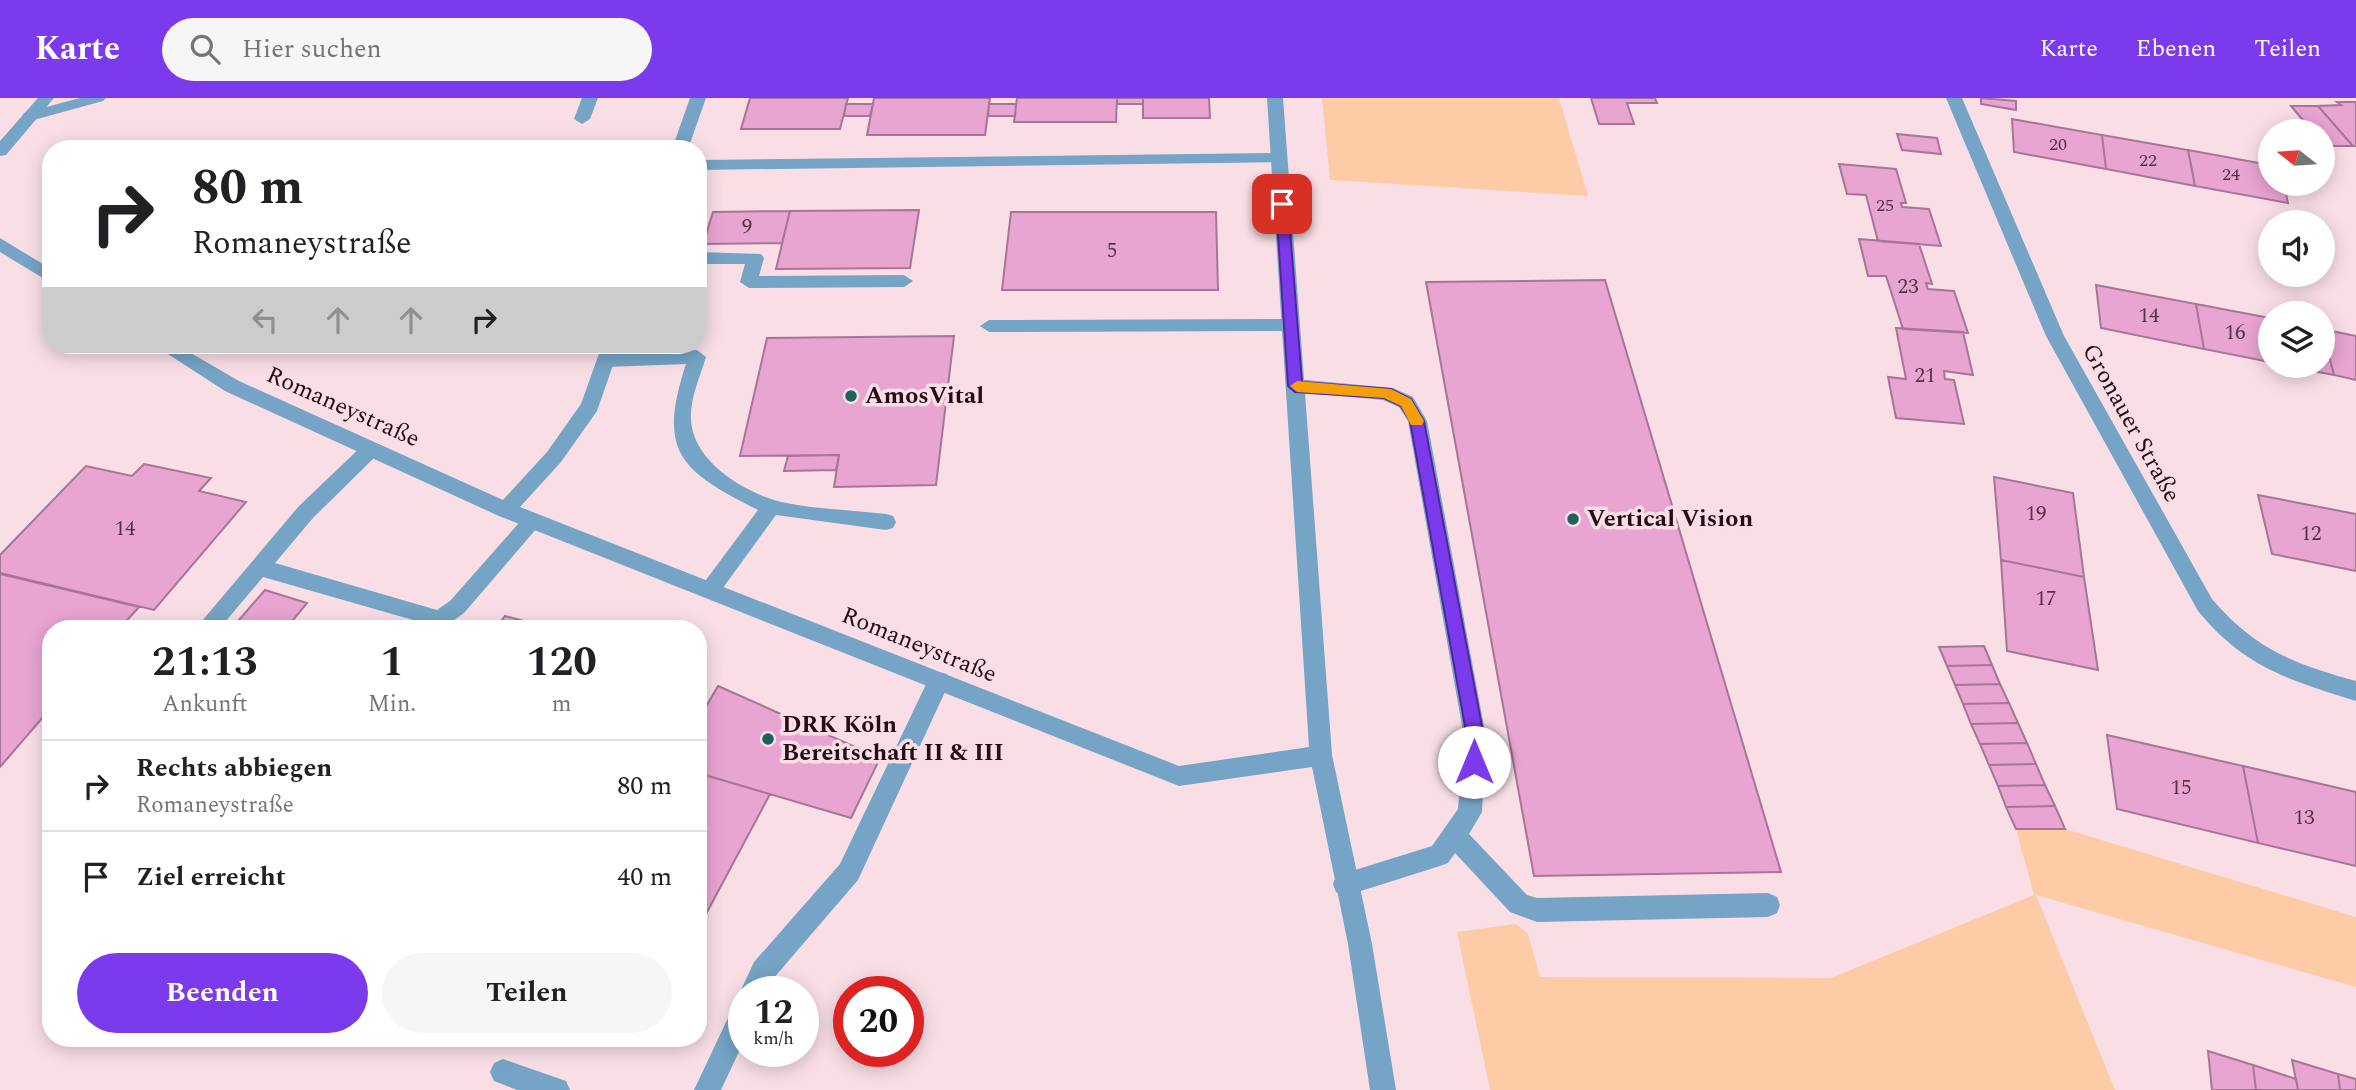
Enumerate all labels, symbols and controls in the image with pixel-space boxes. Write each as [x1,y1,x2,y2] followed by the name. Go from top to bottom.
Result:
[162,18,652,81] search box
[35,24,120,74] text: Karte
[242,29,382,69] text: Hier suchen
[186,30,224,68] icon: search
[2040,31,2098,67] text: Karte
[2136,31,2216,67] text: Ebenen
[2254,31,2321,67] text: Teilen
[2258,119,2334,196] north arrow
[2258,119,2335,378] map controls
[2049,131,2067,158] house number: 20
[2139,147,2157,174] house number: 22
[192,151,303,226] text: 80 m
[2222,161,2240,188] house number: 24
[77,168,168,259] icon: right
[1252,174,1312,234] pin
[1263,185,1301,223] icon: arrive
[1876,192,1894,219] house number: 25
[2258,210,2335,287] button: sound
[742,211,752,243] house number: 9
[192,219,412,268] text: Romaneystraße
[1107,235,1117,267] house number: 5
[1898,271,1919,303] house number: 23
[2139,300,2160,332] house number: 14
[246,301,284,339] icon: left
[319,301,357,339] icon: ahead
[392,301,430,339] icon: ahead
[465,301,503,339] icon: right
[2258,301,2335,378] button: layers
[2225,317,2246,349] house number: 16
[2072,337,2190,509] street label: Gronauer Straße
[260,357,426,457] street label: Romaneystraße
[1915,360,1936,392] house number: 21
[865,378,984,414] place label: AmosVital
[843,388,859,404] marker: AmosVital
[2026,498,2047,530] house number: 19
[1587,501,1753,537] place label: Vertical Vision
[1565,511,1581,527] marker: Vertical Vision
[115,513,136,545] house number: 14
[2301,518,2322,550] house number: 12
[2036,583,2057,615] house number: 17
[836,597,1002,693] street label: Romaneystraße
[152,631,258,694] text: 21:13
[380,631,404,694] text: 1
[526,631,597,694] text: 120
[162,687,248,722] text: Ankunft
[368,687,416,722] text: Min.
[552,687,571,722] text: m
[782,707,1004,771] place label: DRK Köln Bereitschaft II & III
[1437,725,1511,799] position arrow
[760,731,776,747] marker: DRK Köln Bereitschaft II & III
[136,748,332,788] text: Rechts abbiegen
[617,766,672,806] text: 80 m
[77,767,115,805] icon: right
[2171,772,2192,804] house number: 15
[136,788,294,823] text: Romaneystraße
[2294,802,2315,834] house number: 13
[136,857,286,897] text: Ziel erreicht
[617,857,672,897] text: 40 m
[77,858,115,896] icon: arrive
[77,953,368,1033] button: Beenden
[382,953,672,1033] button: Teilen
[833,976,924,1067] speed limit sign: 20
[754,986,793,1039] text: 12
[753,1025,794,1052] text: km/h

